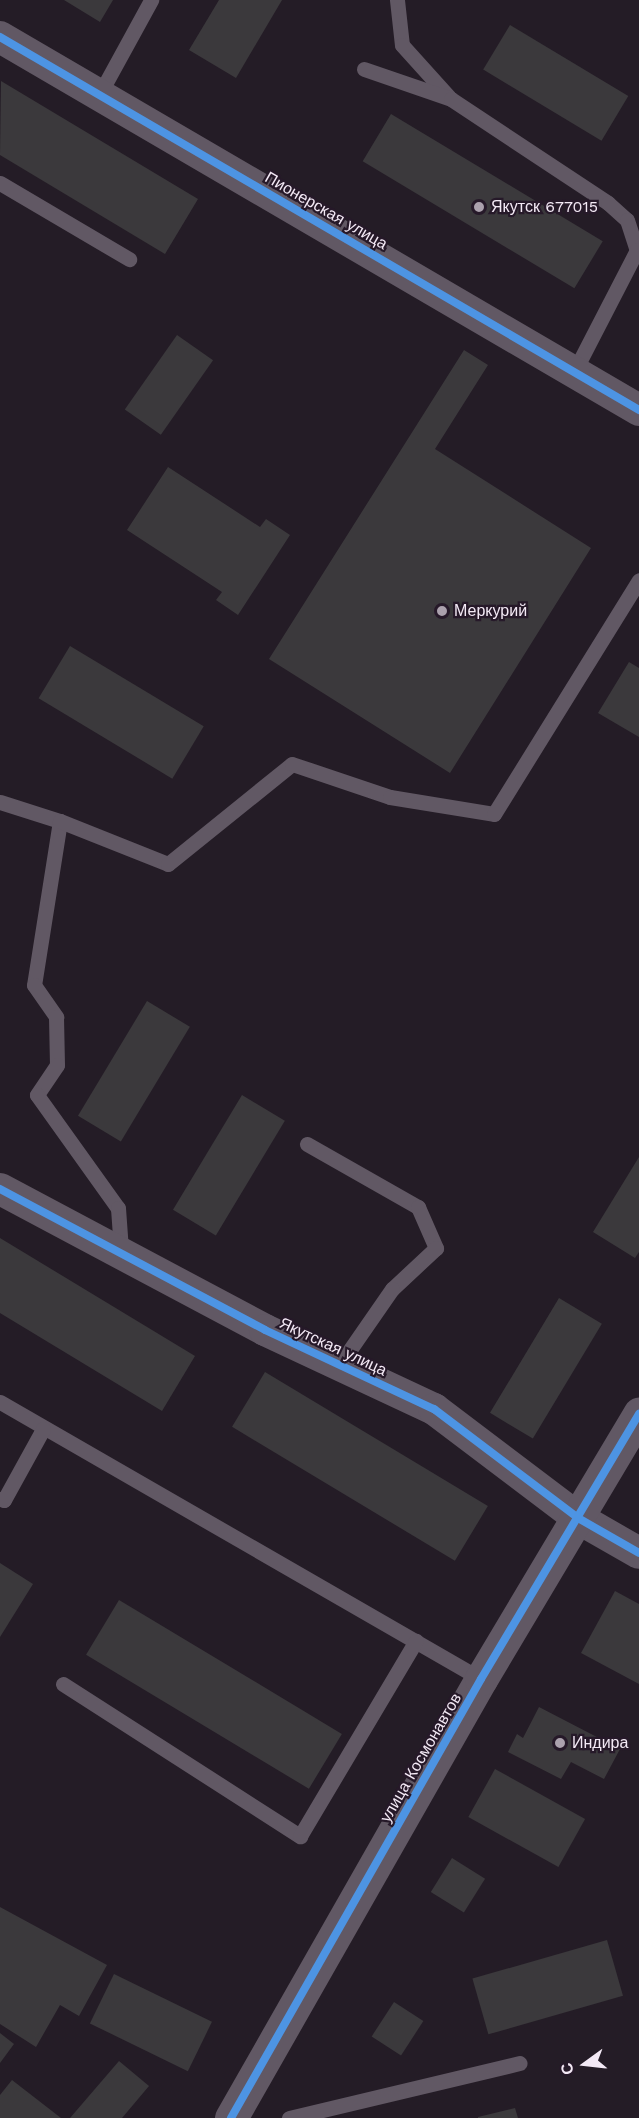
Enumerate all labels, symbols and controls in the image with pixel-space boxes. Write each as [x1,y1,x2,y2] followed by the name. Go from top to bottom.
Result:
[261,168,391,254] street label: Пионерская улица
[491,197,598,217] place label: Якутск 677015
[472,200,486,214] marker: Якутск 677015
[454,601,527,621] place label: Меркурий
[435,604,449,618] marker: Меркурий
[276,1314,390,1380] street label: Якутская улица
[376,1690,466,1826] street label: улица Космонавтов
[572,1733,628,1753] place label: Индира
[553,1736,567,1750] marker: Индира
[555,2034,615,2094] north arrow
[556,2061,578,2077] text: С

